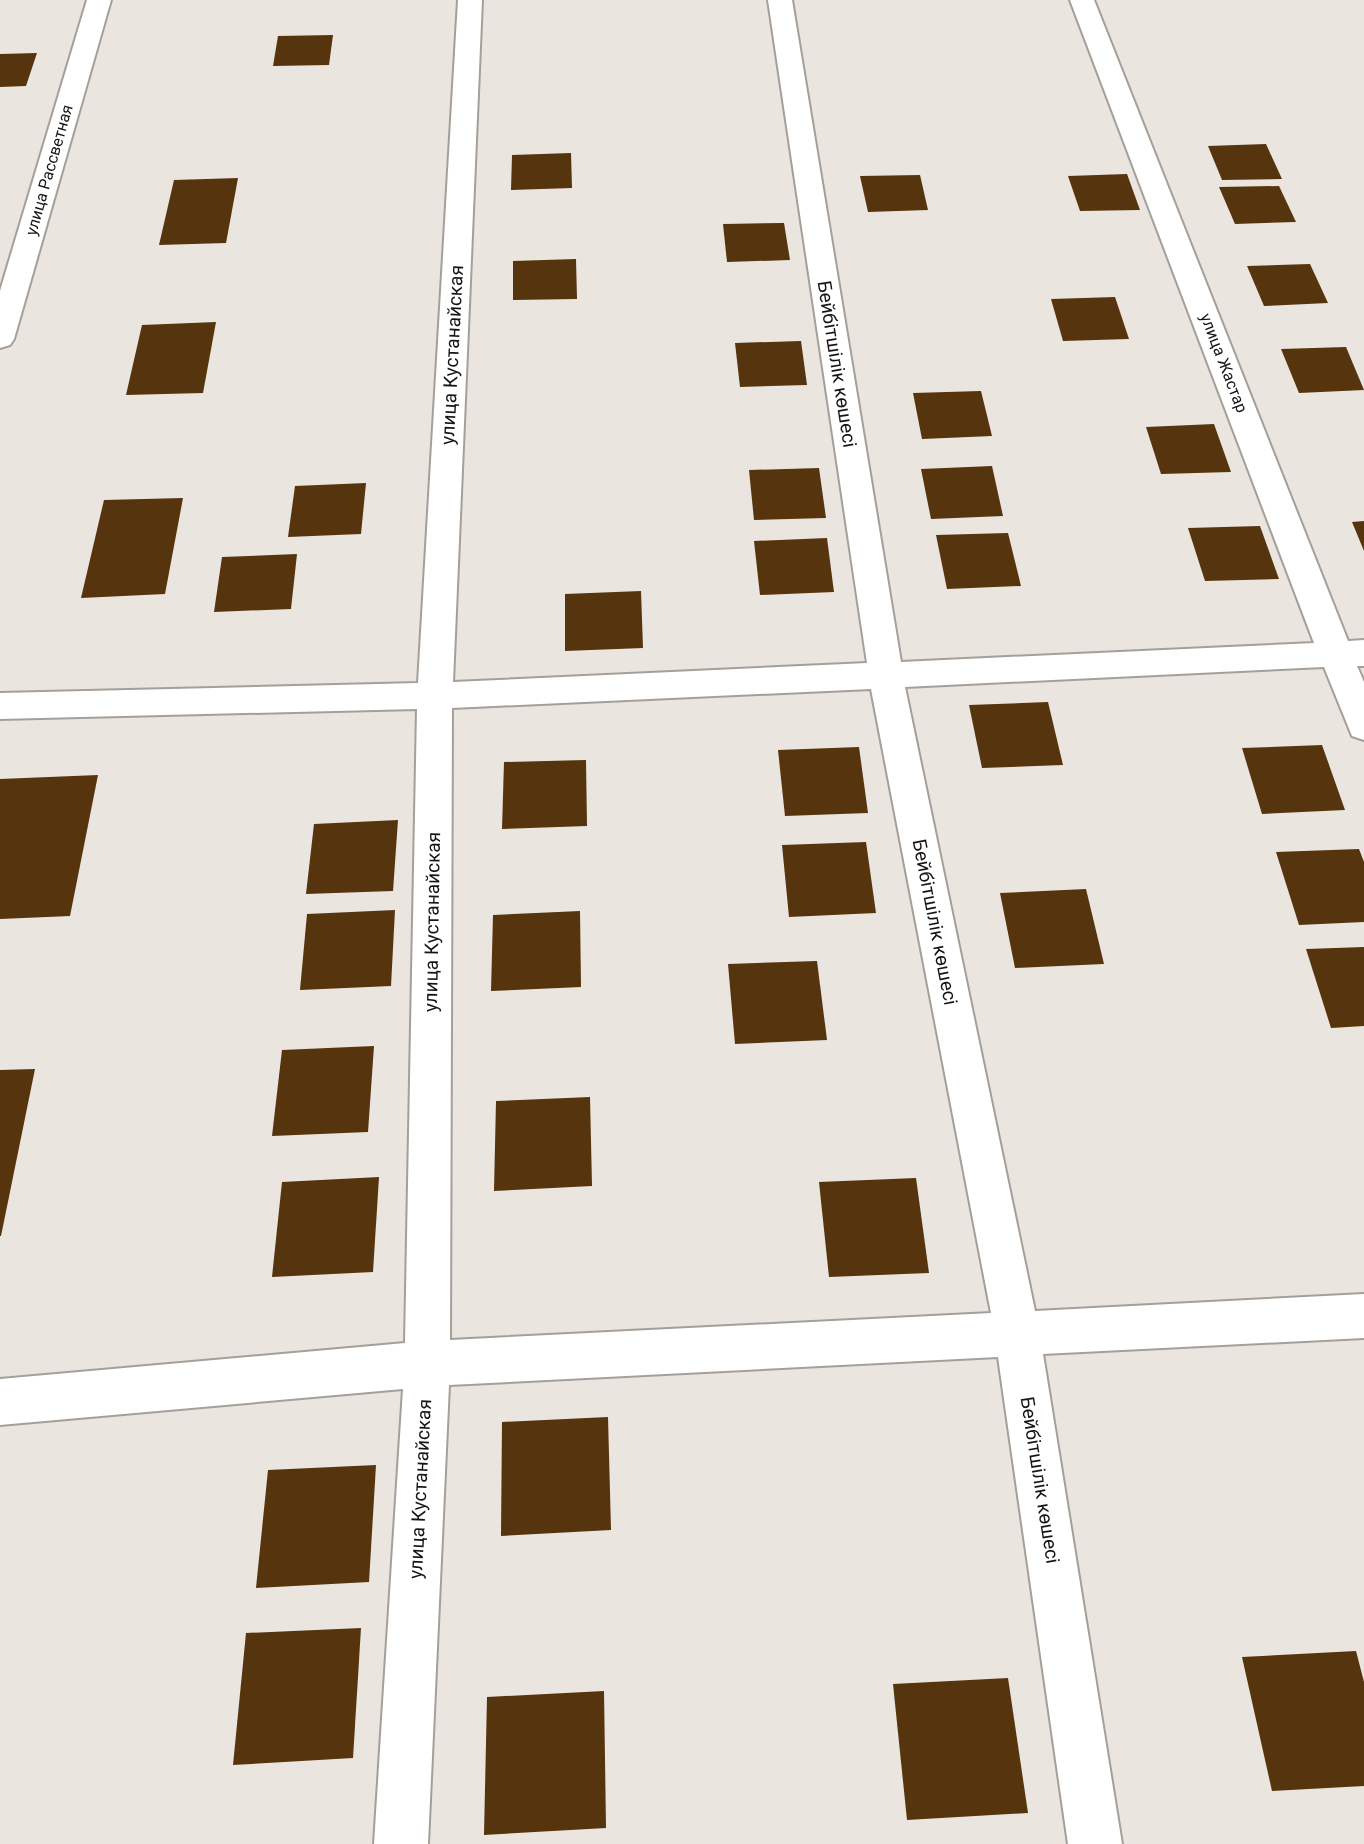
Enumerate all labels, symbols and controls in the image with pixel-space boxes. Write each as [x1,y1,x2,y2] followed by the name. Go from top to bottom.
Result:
[21,102,77,238] street label: улица Рассветная
[436,264,468,446] street label: улица Кустанайская
[812,279,862,449] street label: Бейбітшілік көшесі
[1196,311,1252,415] street label: улица Жастар
[419,832,445,1012] street label: улица Кустанайская
[908,837,962,1007] street label: Бейбітшілік көшесі
[1015,1395,1065,1565] street label: Бейбітшілік көшесі
[404,1398,436,1580] street label: улица Кустанайская

